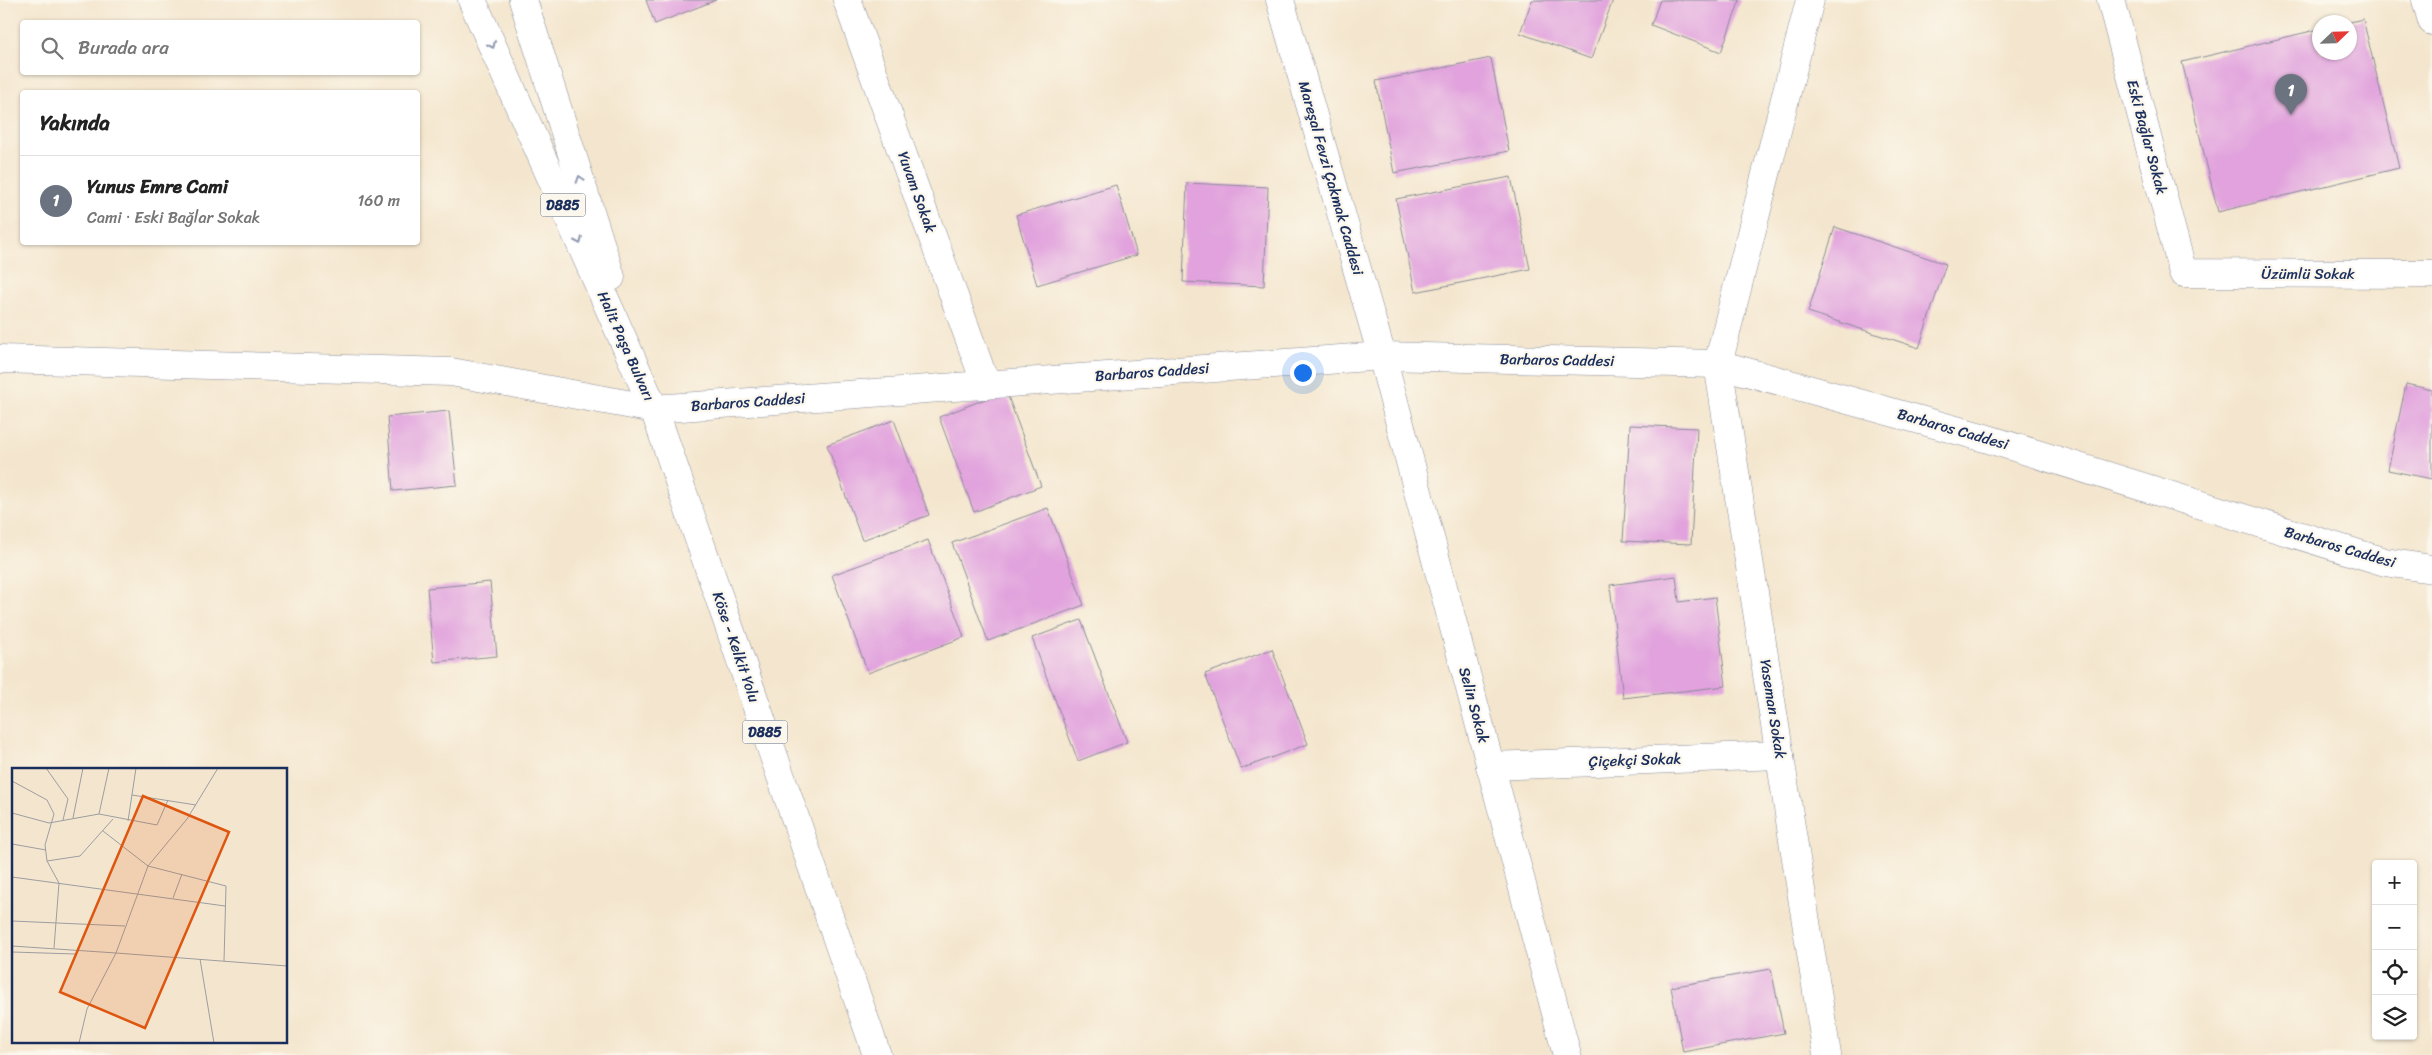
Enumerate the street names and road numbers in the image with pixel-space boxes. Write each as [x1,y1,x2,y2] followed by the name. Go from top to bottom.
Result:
[2119,77,2175,197] street label: Eski Bağlar Sokak
[1291,78,1371,279] street label: Mareşal Fevzi Çakmak Caddesi
[890,148,944,237] street label: Yuvam Sokak
[540,194,586,216] road number: D885
[2261,261,2355,287] street label: Üzümlü Sokak
[590,287,662,405] street label: Halit Paşa Bulvarı
[1500,346,1615,374] street label: Barbaros Caddesi
[1094,355,1211,389] street label: Barbaros Caddesi
[690,385,807,419] street label: Barbaros Caddesi
[1894,401,2012,458] street label: Barbaros Caddesi
[2281,519,2399,576] street label: Barbaros Caddesi
[705,588,767,706] street label: Köse - Kelkit Yolu
[1752,657,1794,761] street label: Yaseman Sokak
[1451,664,1497,747] street label: Selin Sokak
[742,720,788,744] road number: D885
[1588,745,1682,775] street label: Çiçekçi Sokak

